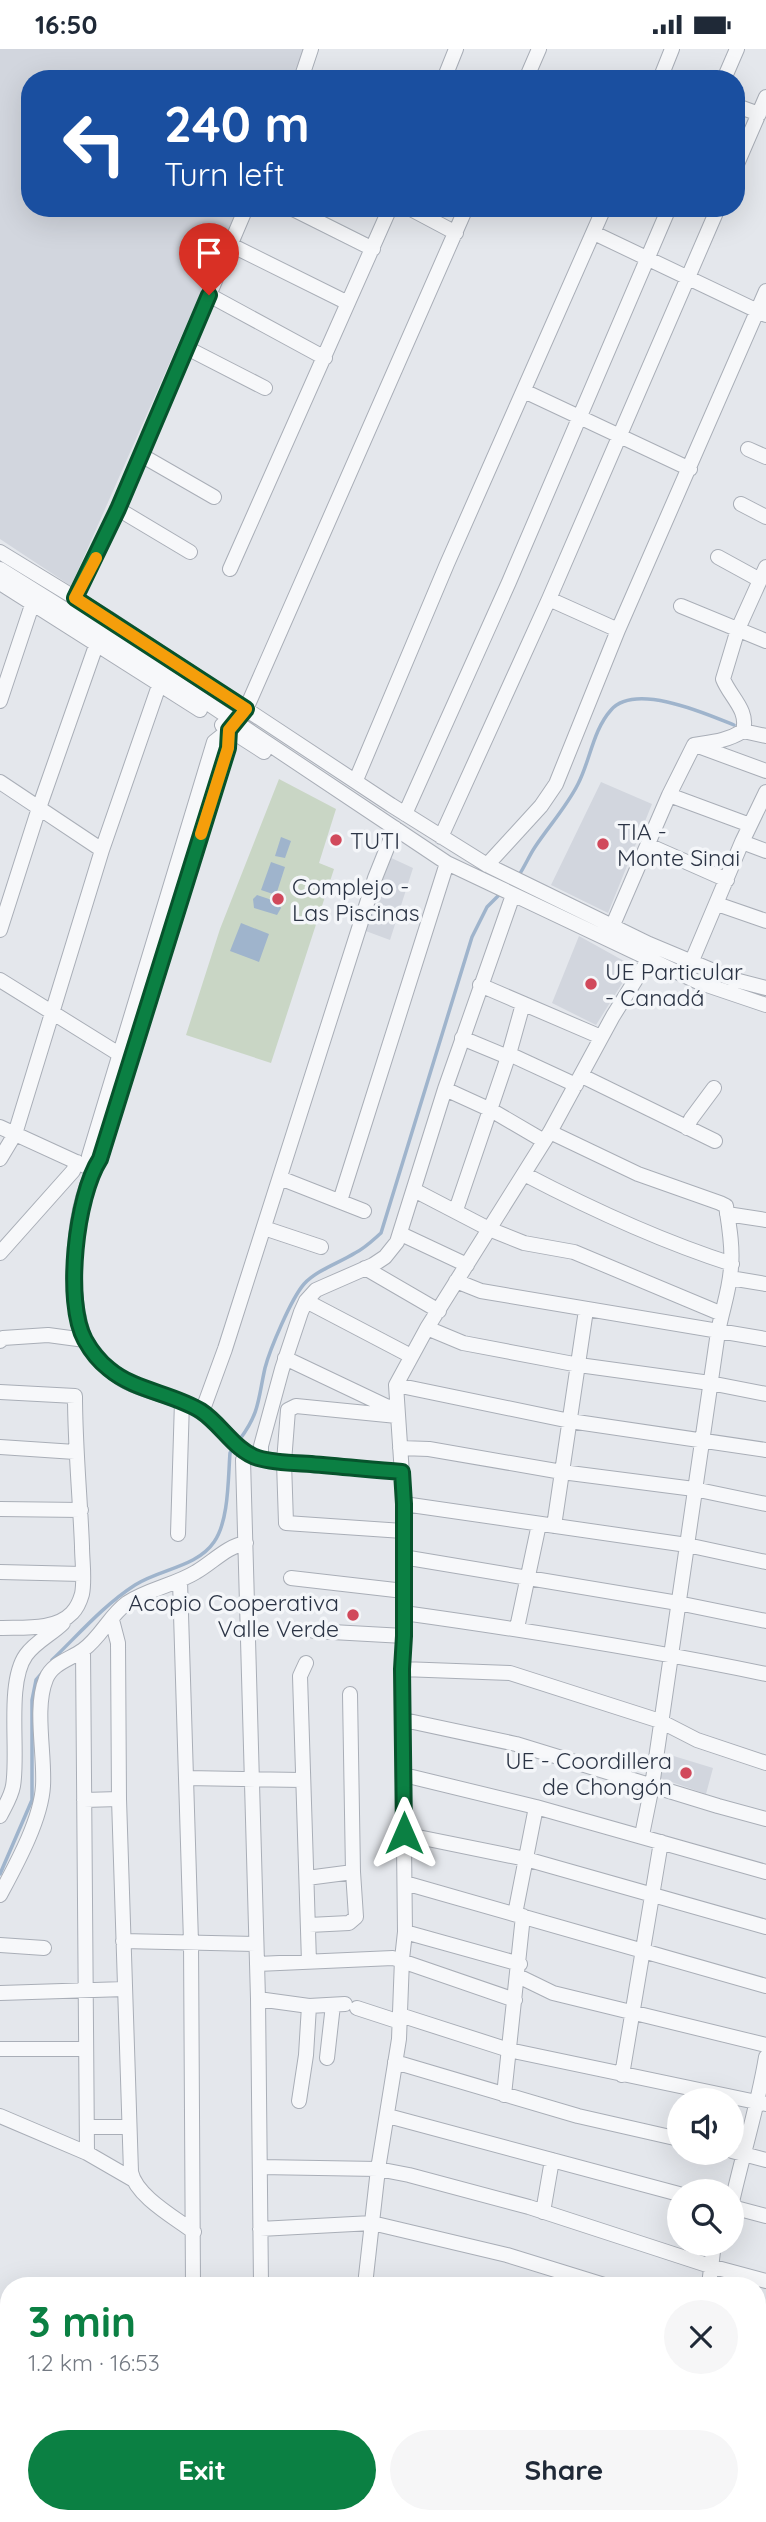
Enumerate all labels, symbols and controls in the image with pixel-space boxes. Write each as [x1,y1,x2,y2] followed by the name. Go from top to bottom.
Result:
[35,8,98,41] text: 16:50
[164,93,310,154] text: 240 m
[49,98,140,189] icon: left
[164,154,285,194] text: Turn left
[179,223,239,295] pin
[190,234,228,272] icon: arrive
[617,817,740,872] place label: TIA - Monte Sinai
[350,826,400,855] place label: TUTI
[328,832,344,848] marker: TUTI
[595,836,611,852] marker: TIA - Monte Sinai
[292,872,420,927] place label: Complejo - Las Piscinas
[270,891,286,907] marker: Complejo - Las Piscinas
[605,957,743,1012] place label: UE Particular - Canadá
[583,976,599,992] marker: UE Particular - Canadá
[128,1588,339,1643] place label: Acopio Cooperativa Valle Verde
[345,1607,361,1623] marker: Acopio Cooperativa Valle Verde
[505,1746,672,1801] place label: UE - Coordillera de Chongón
[678,1765,694,1781] marker: UE - Coordillera de Chongón
[367,1796,441,1870] position arrow
[667,2088,744,2256] map controls
[667,2088,744,2165] button: sound
[667,2179,744,2256] button: search
[28,2295,136,2348] text: 3 min
[664,2300,738,2374] button: close
[28,2348,160,2377] text: 1.2 km · 16:53
[28,2430,376,2510] button: Exit
[390,2430,738,2510] button: Share

